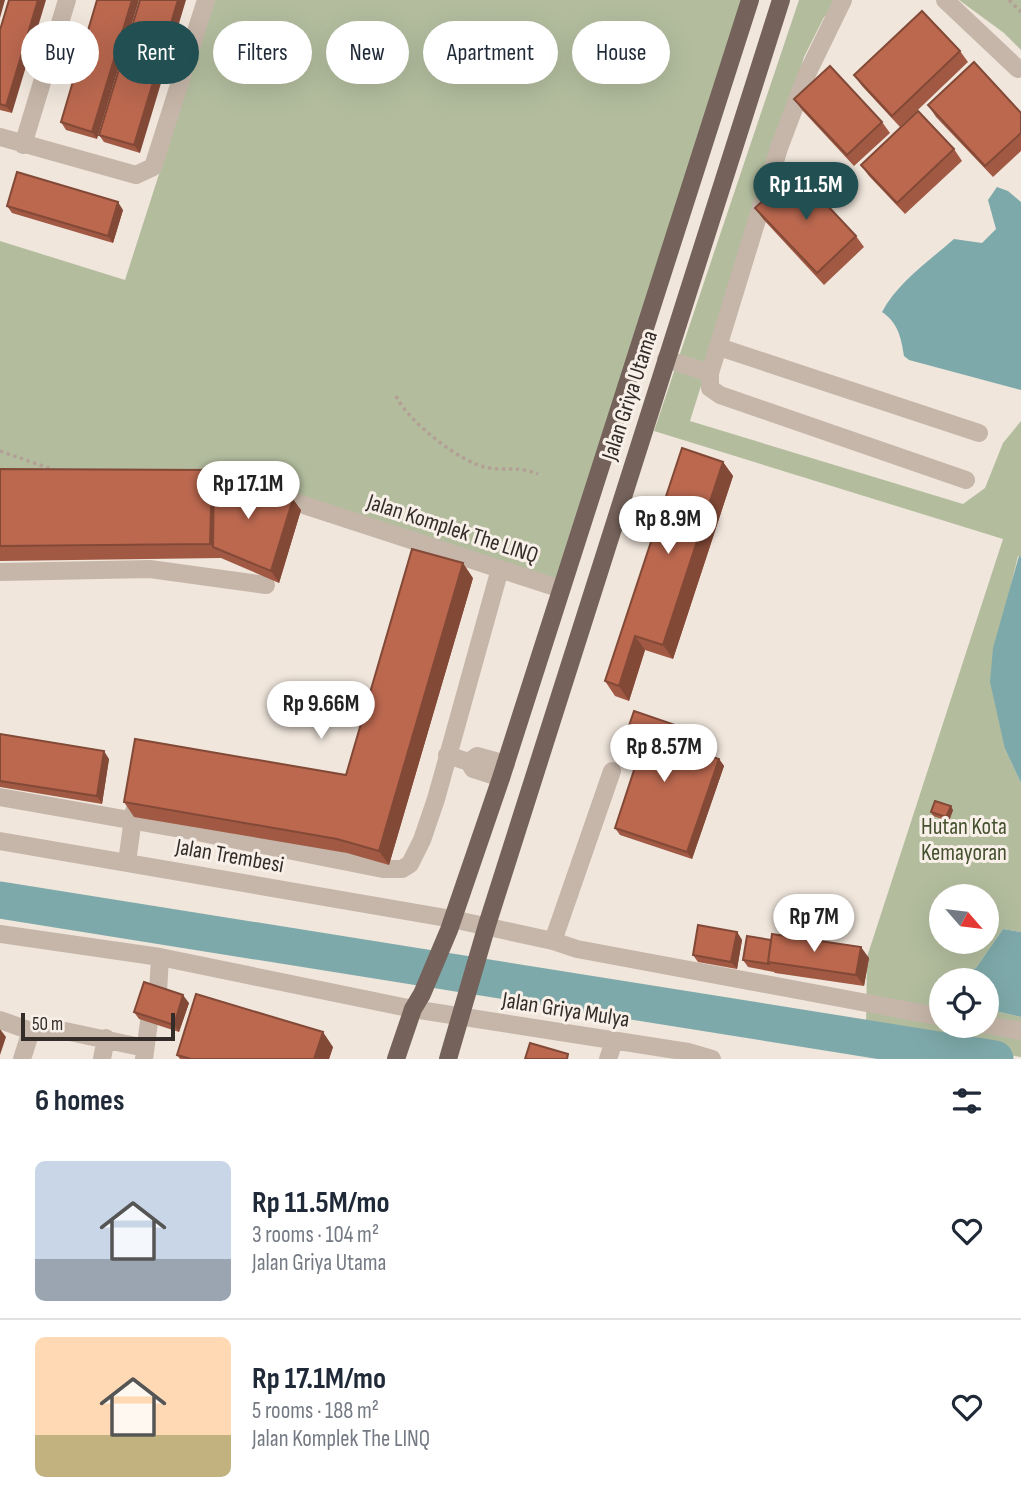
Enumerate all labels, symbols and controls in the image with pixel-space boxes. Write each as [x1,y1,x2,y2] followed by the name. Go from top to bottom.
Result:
[21,21,99,84] chip: Buy
[113,21,199,84] chip: Rent
[213,21,312,84] chip: Filters
[326,21,409,84] chip: New
[423,21,558,84] chip: Apartment
[572,21,670,84] chip: House
[734,162,878,222] pin: Rp 11.5M
[769,171,843,199] text: Rp 11.5M
[596,327,664,465] street label: Jalan Griya Utama
[176,462,320,521] pin: Rp 17.1M
[213,470,283,498] text: Rp 17.1M
[363,488,542,570] street label: Jalan Komplek The LINQ
[603,496,733,556] pin: Rp 8.9M
[635,505,701,533] text: Rp 8.9M
[249,682,393,741] pin: Rp 9.66M
[283,690,359,718] text: Rp 9.66M
[592,724,736,784] pin: Rp 8.57M
[626,733,702,761] text: Rp 8.57M
[921,813,1007,867] park label: Hutan Kota Kemayoran
[173,833,286,879] street label: Jalan Trembesi
[929,884,999,954] north arrow
[929,884,999,1038] map controls
[765,894,863,954] pin: Rp 7M
[789,903,839,931] text: Rp 7M
[929,968,999,1038] button: locate
[499,986,632,1034] street label: Jalan Griya Mulya
[21,1010,175,1042] scale bar
[32,1013,63,1036] text: 50 m
[948,1082,986,1120] icon: filters
[35,1083,124,1119] text: 6 homes
[252,1185,390,1221] text: Rp 11.5M/mo
[91,1189,175,1273] icon: home
[948,1212,986,1250] icon: heart
[252,1221,379,1249] text: 3 rooms · 104 m²
[252,1249,386,1277] text: Jalan Griya Utama
[252,1361,386,1397] text: Rp 17.1M/mo
[91,1365,175,1449] icon: home
[948,1388,986,1426] icon: heart
[252,1397,379,1425] text: 5 rooms · 188 m²
[252,1425,430,1453] text: Jalan Komplek The LINQ

